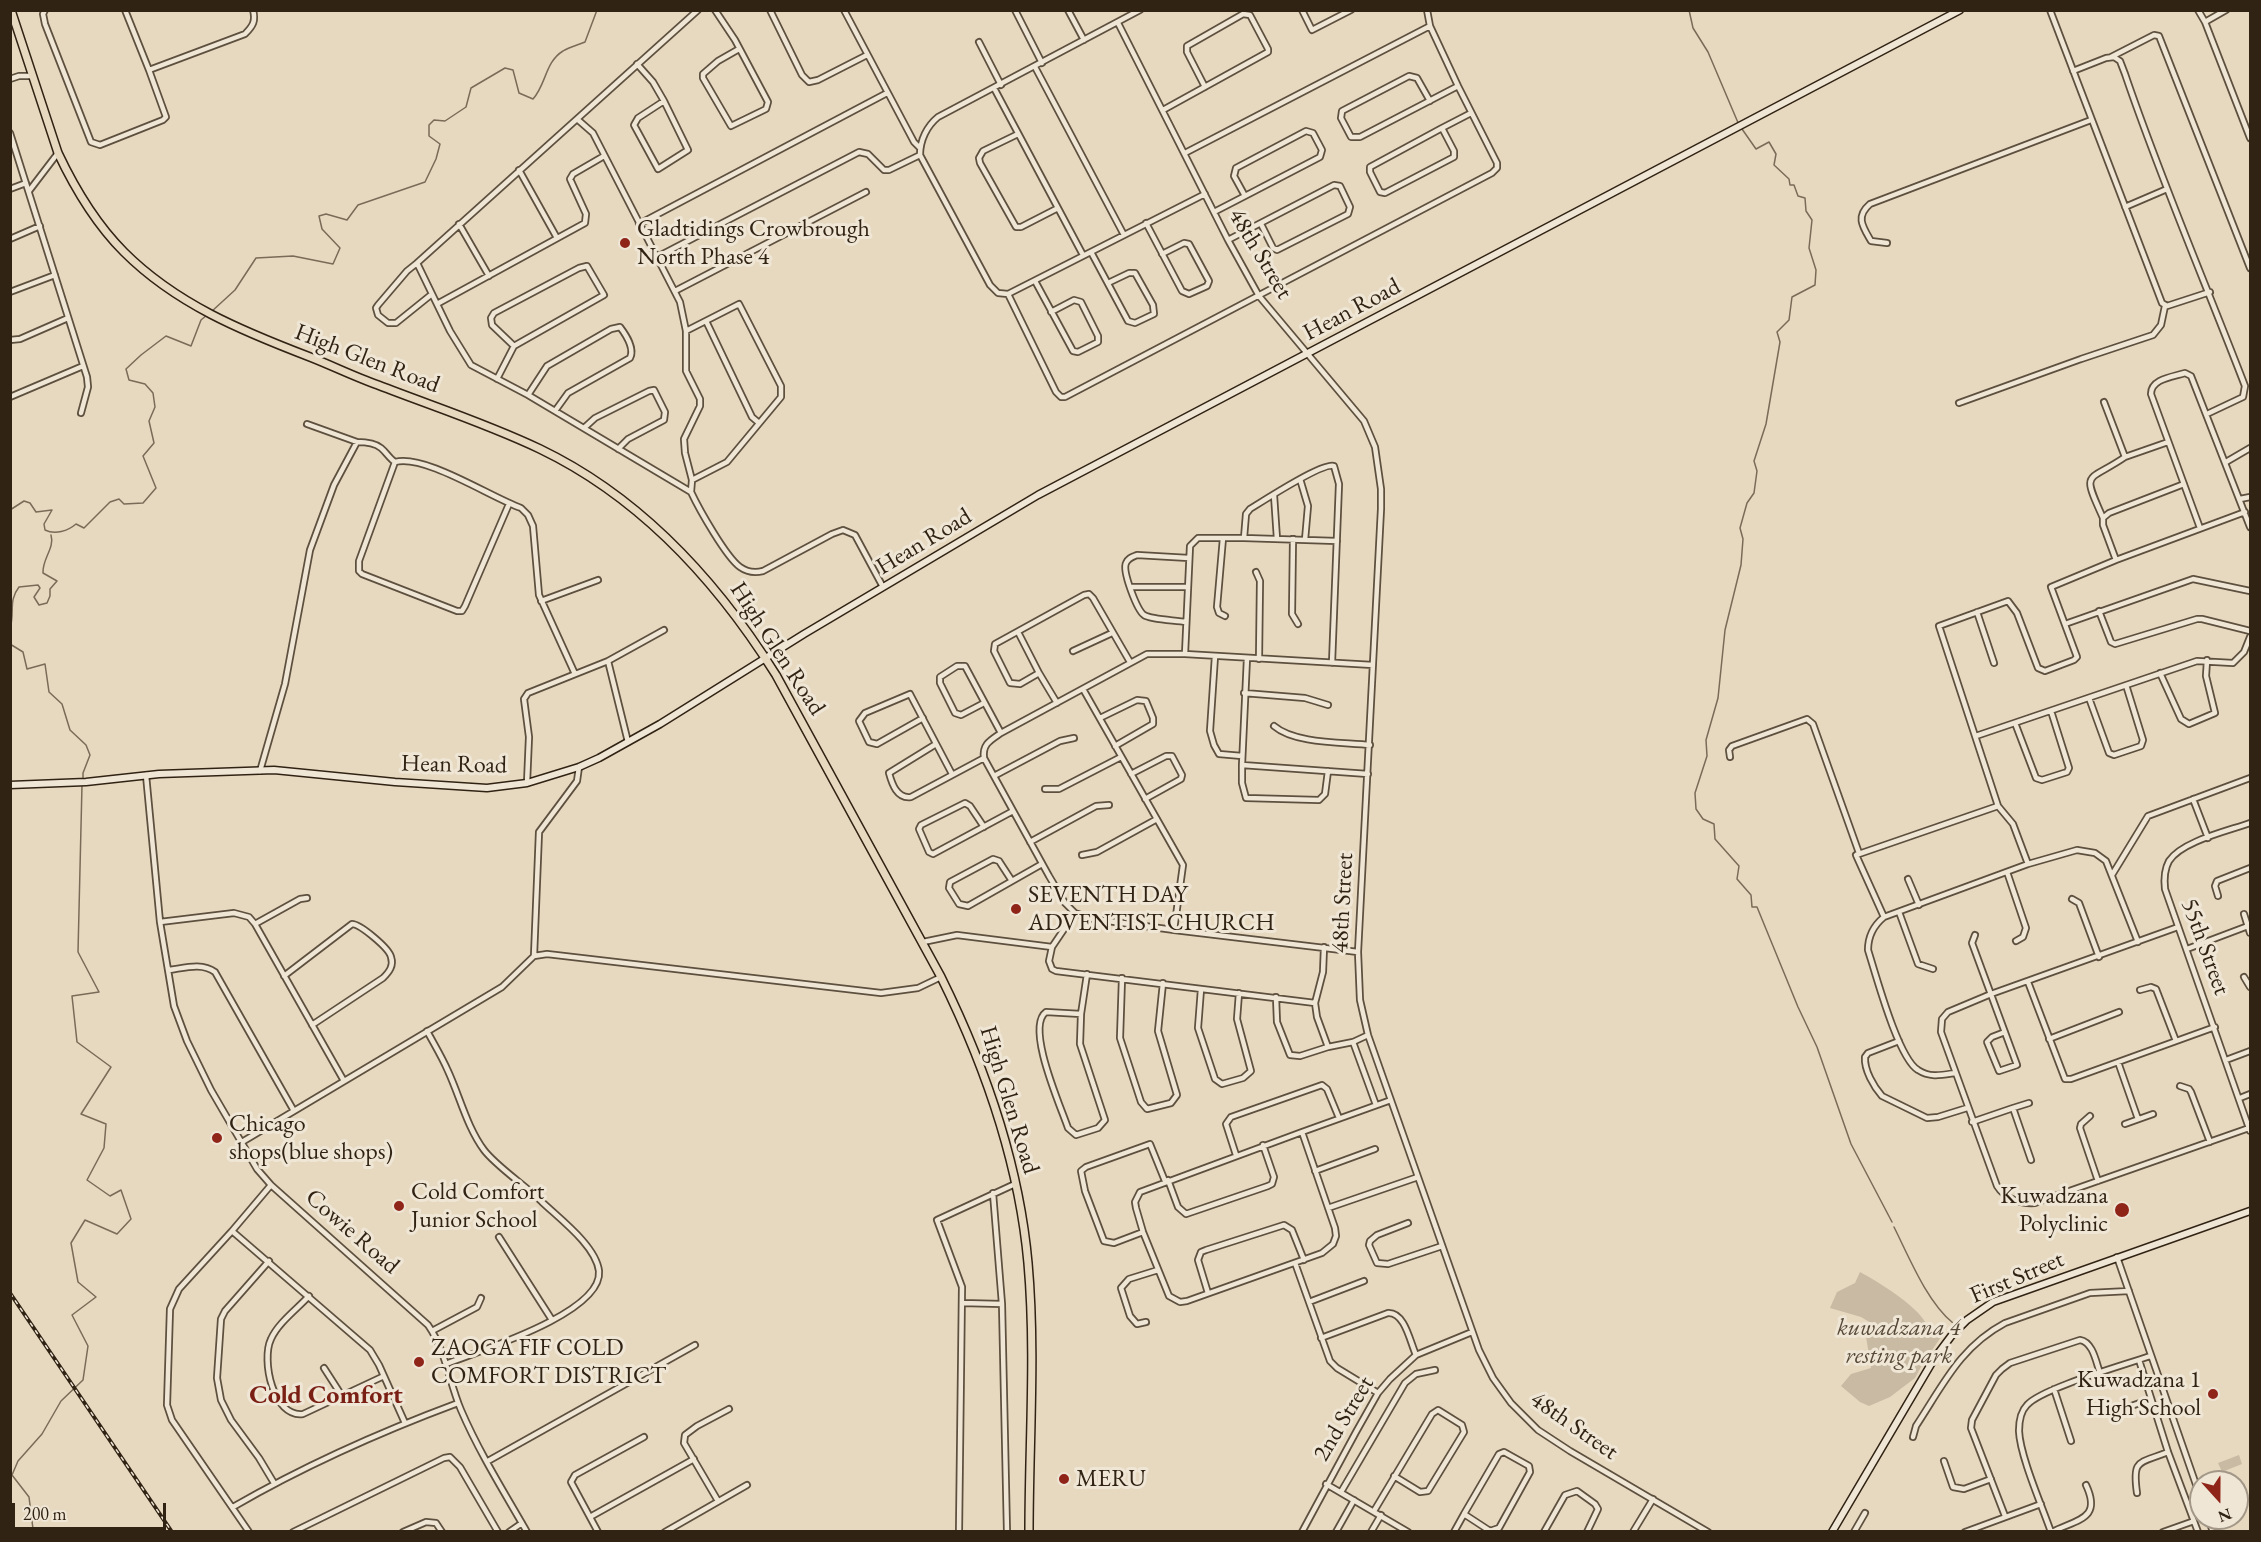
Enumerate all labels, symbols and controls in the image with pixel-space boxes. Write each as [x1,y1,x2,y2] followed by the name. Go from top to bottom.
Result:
[1222,204,1298,304] street label: 48th Street
[637,215,870,271] place label: Gladtidings Crowbrough North Phase 4
[618,236,632,250] marker: Gladtidings Crowbrough North Phase 4
[1298,272,1406,348] street label: Hean Road
[290,318,444,400] street label: High Glen Road
[871,502,977,582] street label: Hean Road
[723,577,831,721] street label: High Glen Road
[401,750,507,780] street label: Hean Road
[1326,852,1360,954] street label: 48th Street
[1028,881,1275,937] place label: SEVENTH DAY ADVENTIST CHURCH
[2174,895,2236,999] street label: 55th Street
[1009,902,1023,916] marker: SEVENTH DAY ADVENTIST CHURCH
[973,1023,1045,1177] street label: High Glen Road
[229,1110,393,1166] place label: Chicago shops(blue shops)
[210,1131,224,1145] marker: Chicago shops(blue shops)
[411,1178,544,1234] place label: Cold Comfort Junior School
[2000,1182,2108,1238] place label: Kuwadzana Polyclinic
[299,1183,405,1281] street label: Cowie Road
[392,1199,406,1213] marker: Cold Comfort Junior School
[2113,1201,2131,1219] marker: Kuwadzana Polyclinic
[1966,1245,2068,1311] street label: First Street
[1837,1314,1961,1370] park label: kuwadzana 4 resting park
[431,1334,666,1390] place label: ZAOGA FIF COLD COMFORT DISTRICT
[412,1355,426,1369] marker: ZAOGA FIF COLD COMFORT DISTRICT
[2077,1366,2201,1422] place label: Kuwadzana 1 High School
[1307,1371,1381,1467] street label: 2nd Street
[249,1380,403,1412] district label: Cold Comfort
[1525,1385,1623,1467] street label: 48th Street
[2206,1387,2220,1401] marker: Kuwadzana 1 High School
[1076,1465,1146,1493] place label: MERU
[2189,1470,2249,1530] north arrow
[1057,1472,1071,1486] marker: MERU
[15,1491,170,1529] scale bar
[23,1502,67,1525] text: 200 m
[2215,1503,2235,1528] text: N

